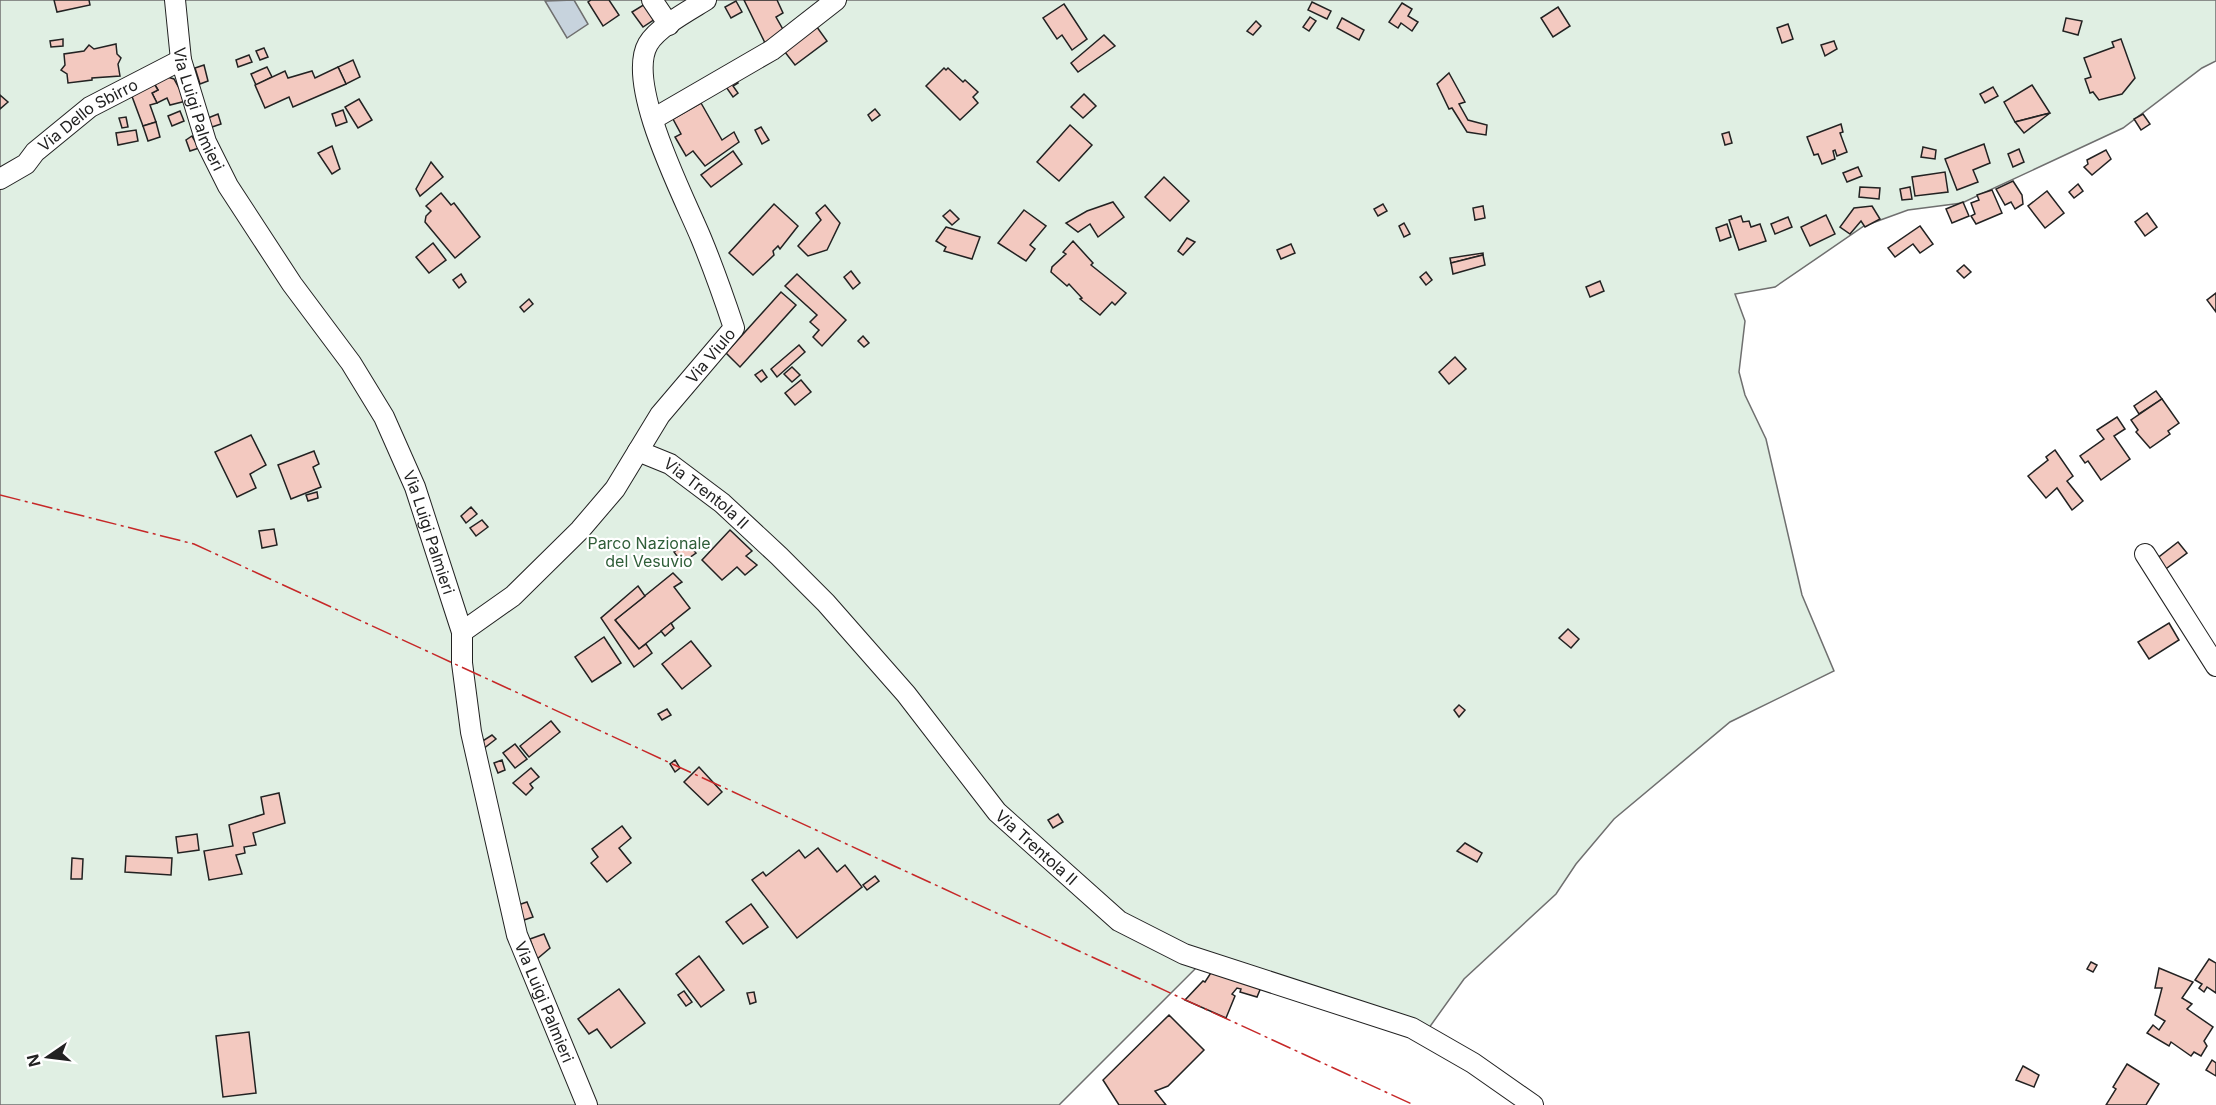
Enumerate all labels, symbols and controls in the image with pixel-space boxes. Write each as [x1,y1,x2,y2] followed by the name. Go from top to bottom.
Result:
[170,46,229,174] street label: Via Luigi Palmieri
[34,74,141,156] street label: Via Dello Sbirro
[681,324,740,387] street label: Via Viulo
[660,453,753,533] street label: Via Trentola II
[399,467,459,597] street label: Via Luigi Palmieri
[587,533,711,571] park label: Parco Nazionale del Vesuvio
[991,806,1082,889] street label: Via Trentola II
[511,938,578,1065] street label: Via Luigi Palmieri
[18,1027,78,1087] north arrow
[22,1052,45,1069] text: N

